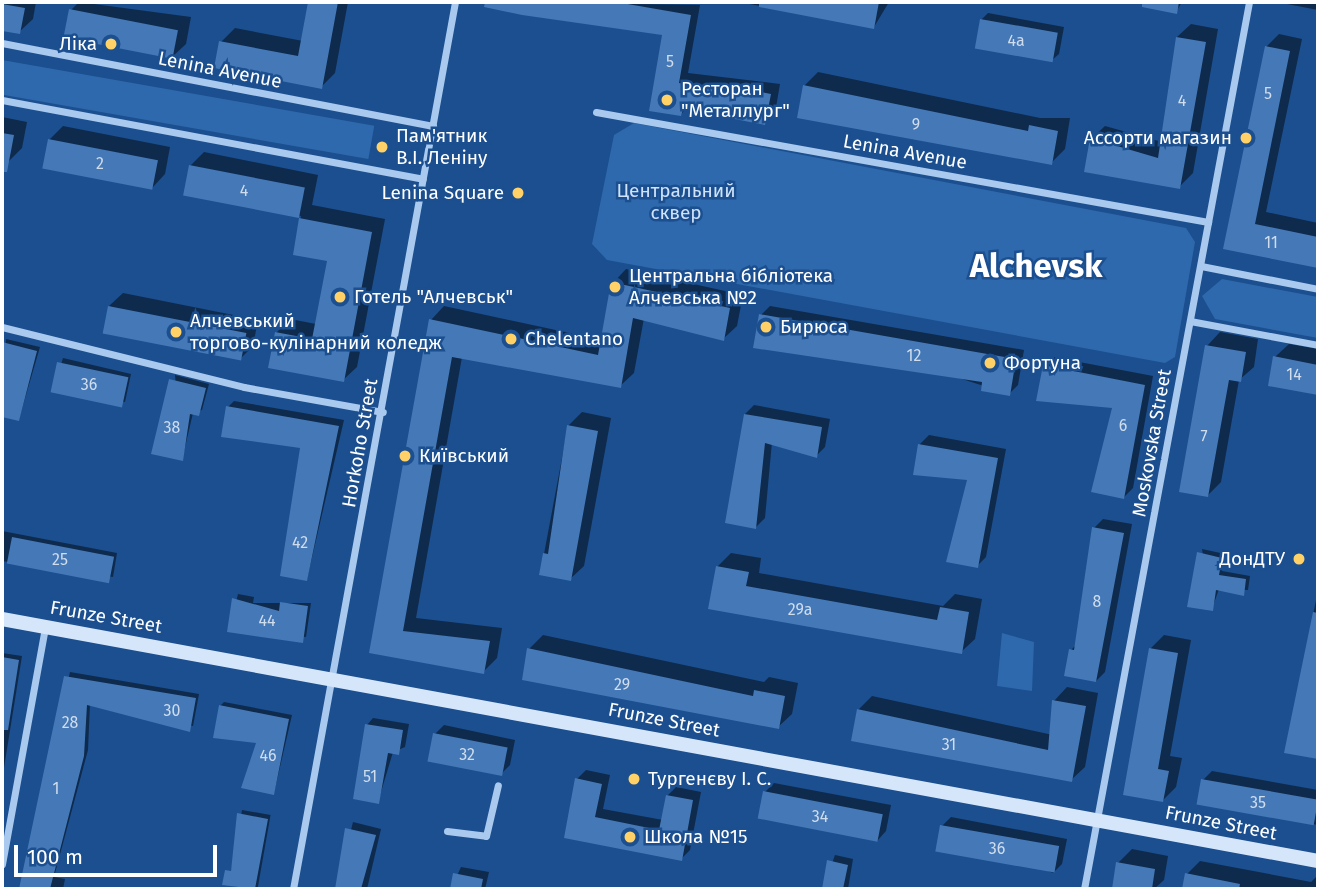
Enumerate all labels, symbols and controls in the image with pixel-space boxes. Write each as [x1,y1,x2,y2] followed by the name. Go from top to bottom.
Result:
[1007,31,1025,51] house number: 4а
[59,33,97,55] place label: Ліка
[103,36,119,52] marker: Ліка
[156,47,284,93] street label: Lenina Avenue
[666,52,674,72] house number: 5
[681,78,790,122] place label: Ресторан "Металлург"
[1264,84,1272,104] house number: 5
[1178,91,1186,111] house number: 4
[659,92,675,108] marker: Ресторан "Металлург"
[912,115,920,135] house number: 9
[396,125,487,169] place label: Пам'ятник В.I. Ленiну
[1084,127,1232,149] place label: Ассорти магазин
[841,130,969,174] street label: Lenina Avenue
[1238,130,1254,146] marker: Ассорти магазин
[374,139,390,155] marker: Пам'ятник В.I. Ленiну
[96,154,104,174] house number: 2
[616,180,736,224] park label: Центральний сквер
[240,181,248,201] house number: 4
[381,182,504,204] place label: Lenina Square
[510,185,526,201] marker: Lenina Square
[1264,233,1278,253] house number: 11
[970,247,1102,287] district label: Alchevsk
[629,265,833,309] place label: Центральна бібліотека Алчевська №2
[607,279,623,295] marker: Центральна бібліотека Алчевська №2
[354,286,513,308] place label: Готель "Алчевськ"
[332,289,348,305] marker: Готель "Алчевськ"
[190,310,442,354] place label: Алчевський торгово-кулінарний коледж
[780,316,848,338] place label: Бирюса
[758,319,774,335] marker: Бирюса
[168,324,184,340] marker: Алчевський торгово-кулінарний коледж
[525,328,623,350] place label: Chelentano
[503,331,519,347] marker: Chelentano
[907,346,921,366] house number: 12
[1004,352,1081,374] place label: Фортуна
[982,355,998,371] marker: Фортуна
[1286,365,1302,385] house number: 14
[1128,367,1176,519] street label: Moskovska Street
[81,375,97,395] house number: 36
[337,377,383,509] street label: Horkoho Street
[1119,416,1127,436] house number: 6
[164,418,180,438] house number: 38
[1200,427,1208,447] house number: 7
[419,445,509,467] place label: Київський
[397,448,413,464] marker: Київський
[292,533,308,553] house number: 42
[1220,548,1285,570] place label: ДонДТУ
[52,550,68,570] house number: 25
[1291,551,1307,567] marker: ДонДТУ
[1093,592,1101,612] house number: 8
[48,596,164,638] street label: Frunze Street
[788,600,812,620] house number: 29а
[258,611,276,631] house number: 44
[614,675,630,695] house number: 29
[606,698,722,742] street label: Frunze Street
[164,701,180,721] house number: 30
[62,713,78,733] house number: 28
[942,735,956,755] house number: 31
[459,745,475,765] house number: 32
[259,746,277,766] house number: 46
[363,767,377,787] house number: 51
[648,768,771,790] place label: Тургенєву І. С.
[626,771,642,787] marker: Тургенєву І. С.
[53,779,59,799] house number: 1
[1250,793,1266,813] house number: 35
[1163,801,1279,845] street label: Frunze Street
[812,807,828,827] house number: 34
[644,826,748,848] place label: Школа №15
[622,829,638,845] marker: Школа №15
[18,832,220,876] scale bar
[989,839,1005,859] house number: 36
[27,844,83,870] text: 100 m

